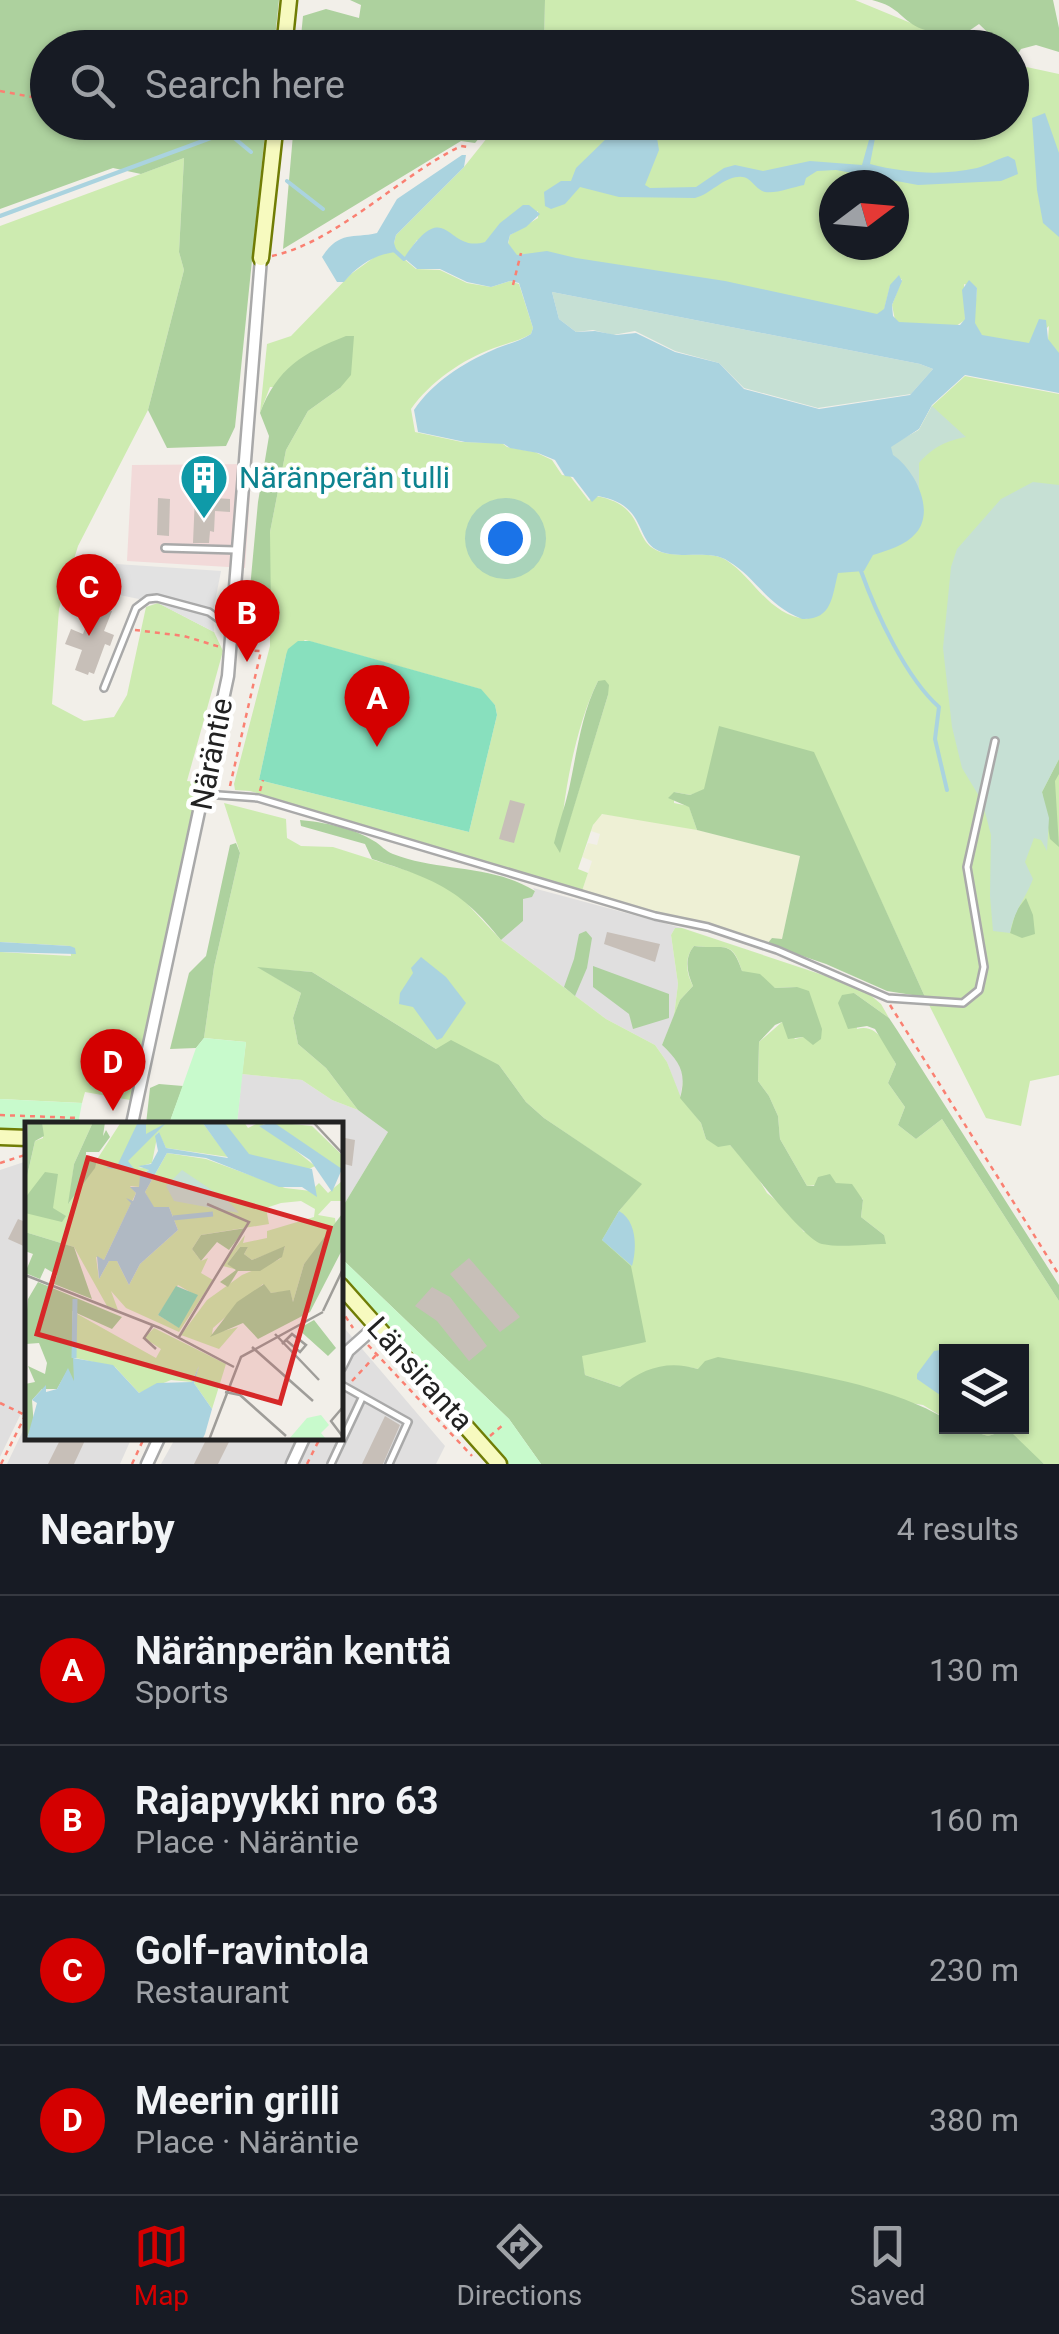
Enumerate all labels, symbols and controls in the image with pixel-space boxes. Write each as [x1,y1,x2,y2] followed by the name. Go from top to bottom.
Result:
[30,30,1029,140] search box
[65,58,120,113] icon: search
[145,63,345,107] text: Search here
[819,170,909,260] north arrow
[178,452,230,520] building icon: Näränperän tulli
[239,460,450,495] place label: Näränperän tulli
[480,513,531,564] your location
[56,554,122,636] pin: C
[214,580,280,662] pin: B
[344,664,410,747] pin: A
[184,695,239,813] street label: Näräntie
[80,1028,146,1111] pin: D
[25,1122,342,1439] inset map
[360,1310,480,1438] street label: Länsiranta
[939,1344,1029,1434] map controls
[939,1344,1029,1434] button: layers
[40,1505,175,1554] text: Nearby
[897,1510,1019,1548] text: 4 results
[135,1629,451,1673] text: Näränperän kenttä
[62,1651,83,1689] text: A
[929,1651,1019,1689] text: 130 m
[135,1673,229,1711] text: Sports
[135,1779,439,1823] text: Rajapyykki nro 63
[62,1801,83,1839] text: B
[929,1801,1019,1839] text: 160 m
[135,1823,359,1861] text: Place · Näräntie
[135,1929,369,1973] text: Golf-ravintola
[62,1951,83,1989] text: C
[929,1951,1019,1989] text: 230 m
[135,1973,289,2011] text: Restaurant
[135,2079,340,2123] text: Meerin grilli
[62,2101,83,2139] text: D
[929,2101,1019,2139] text: 380 m
[135,2123,359,2161] text: Place · Näräntie
[134,2219,189,2312] tab: Map
[456,2219,582,2312] tab: Directions
[850,2219,925,2312] tab: Saved

